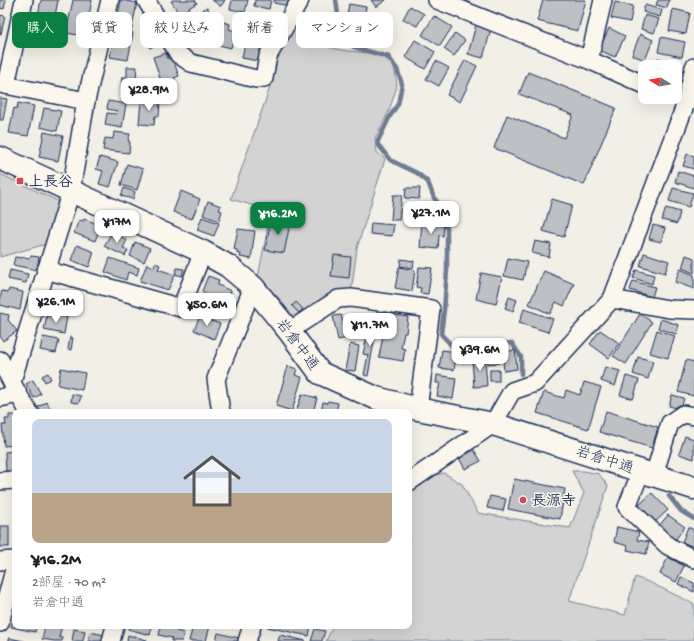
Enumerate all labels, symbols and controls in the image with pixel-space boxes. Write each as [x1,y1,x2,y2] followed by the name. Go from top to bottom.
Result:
[12,12,68,48] chip: 購入
[76,12,132,48] chip: 賃貸
[140,12,224,48] chip: 絞り込み
[232,12,288,48] chip: 新着
[296,12,393,48] chip: マンション
[638,60,682,104] north arrow
[638,60,682,104] map controls
[116,78,182,112] pin: ¥28.9M
[129,83,169,98] text: ¥28.9M
[28,174,73,192] place label: 上長谷
[15,176,25,186] marker: 上長谷
[398,201,464,235] pin: ¥27.1M
[245,202,311,236] pin: ¥16.2M
[412,206,450,221] text: ¥27.1M
[259,207,297,222] text: ¥16.2M
[93,210,141,244] pin: ¥17M
[103,215,131,230] text: ¥17M
[23,290,89,324] pin: ¥26.1M
[174,293,240,327] pin: ¥50.6M
[37,295,75,310] text: ¥26.1M
[187,298,227,313] text: ¥50.6M
[337,313,403,347] pin: ¥11.7M
[271,315,322,375] street label: 岩倉中通
[352,318,388,333] text: ¥11.7M
[447,338,513,372] pin: ¥39.6M
[461,343,499,358] text: ¥39.6M
[573,442,636,479] street label: 岩倉中通
[176,445,248,517] icon: home
[531,492,576,511] place label: 長源寺
[518,495,528,505] marker: 長源寺
[32,551,81,571] text: ¥16.2M
[32,576,106,591] text: 2部屋 · 70 m²
[32,596,84,611] text: 岩倉中通

